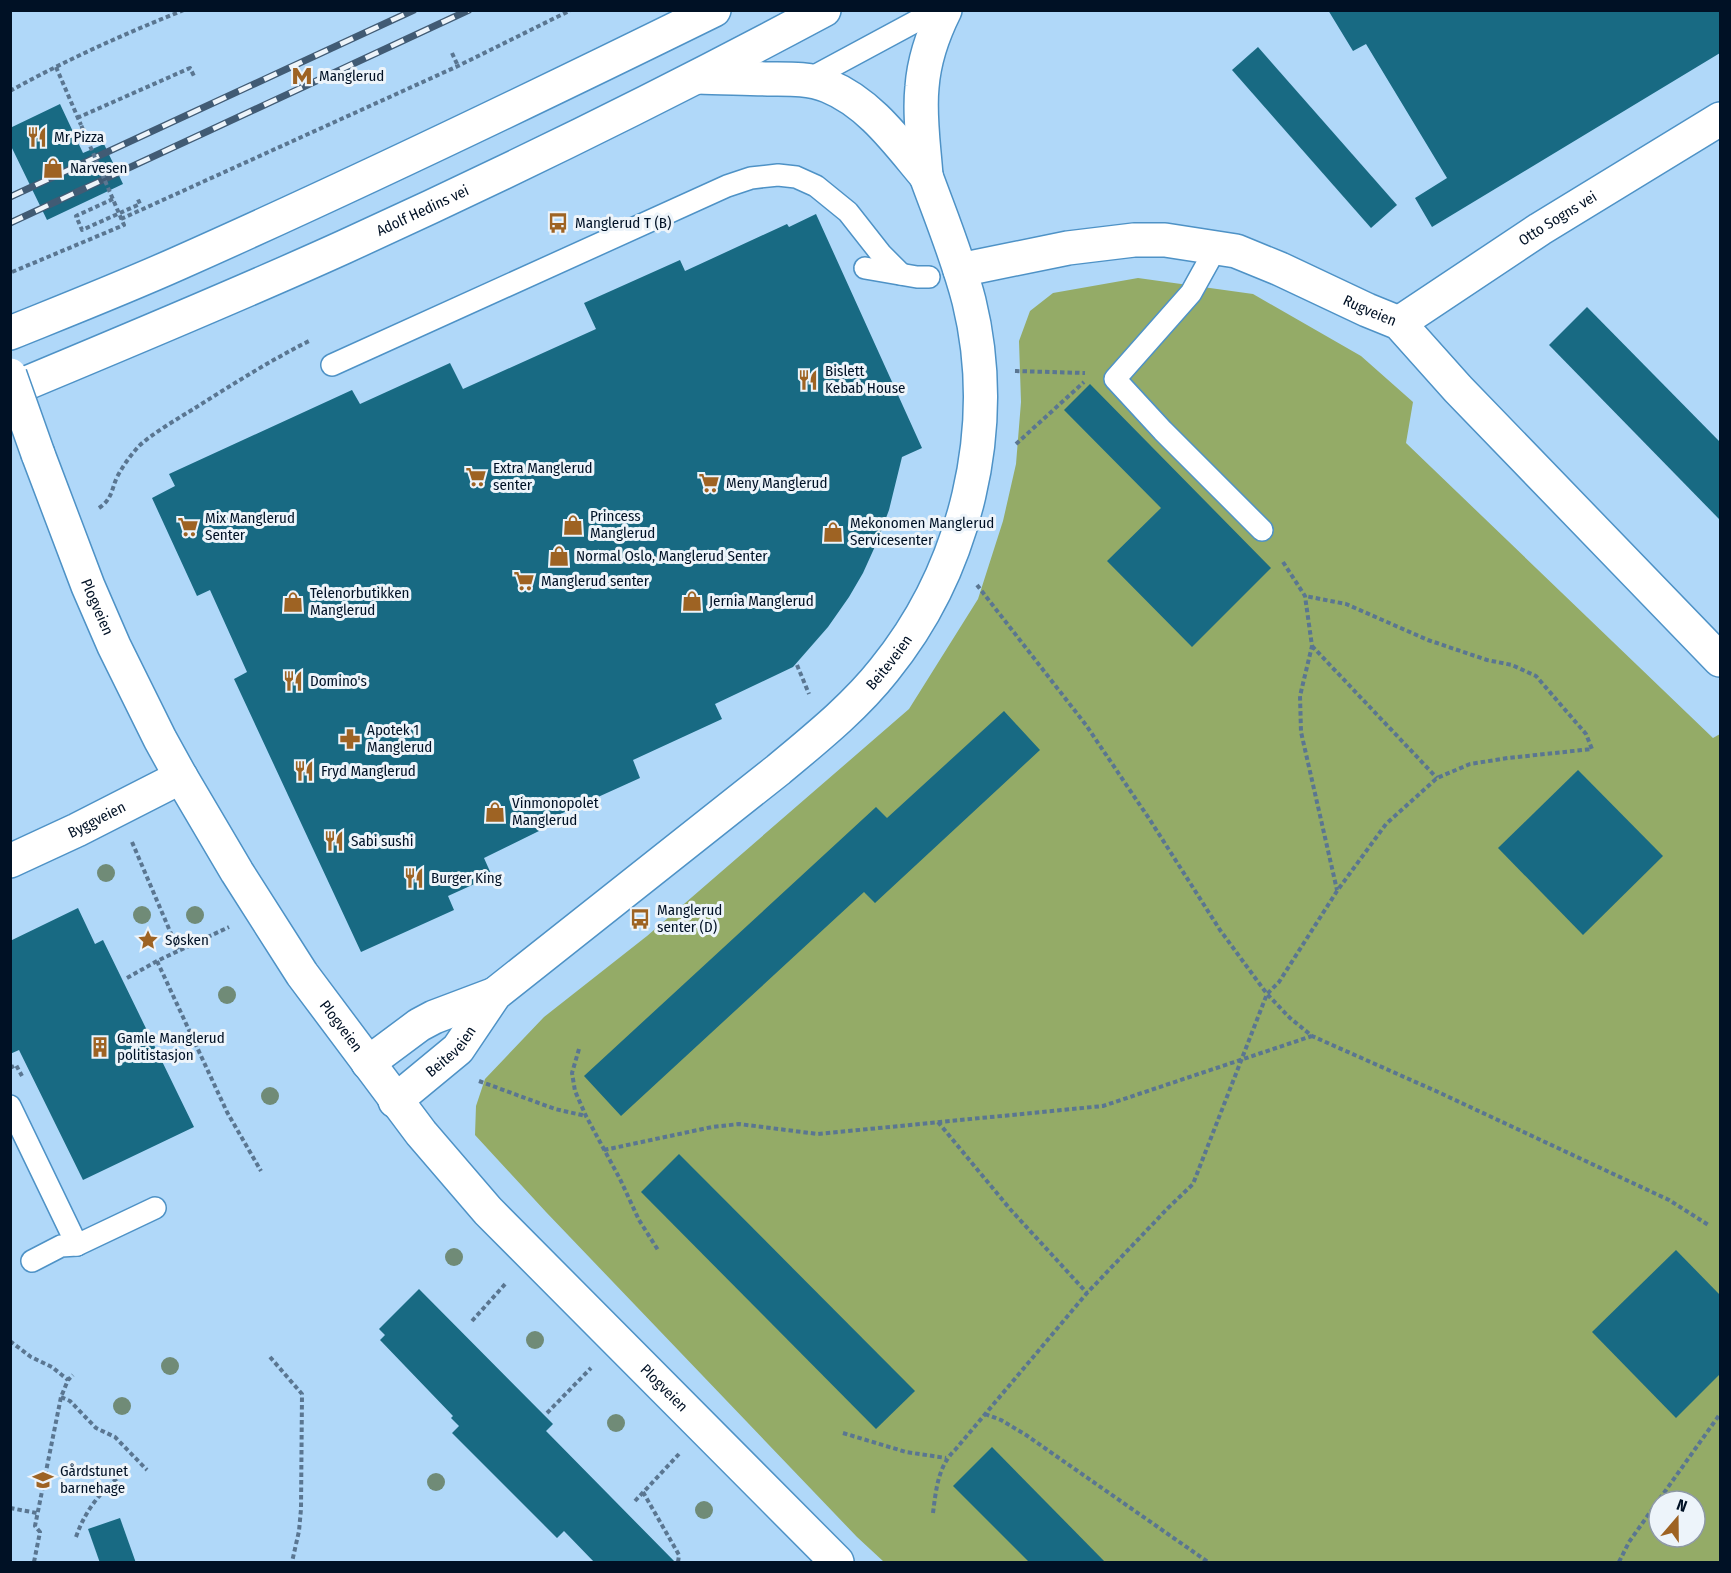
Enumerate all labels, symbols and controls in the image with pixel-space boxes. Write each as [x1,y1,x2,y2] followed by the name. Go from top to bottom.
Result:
[290,64,314,88] metro station icon: Manglerud
[319,67,384,85] place label: Manglerud
[25,125,49,149] restaurant icon: Mr Pizza
[54,128,104,146] place label: Mr Pizza
[41,156,65,180] shop icon: Narvesen
[70,159,127,177] place label: Narvesen
[374,181,472,240] street label: Adolf Hedins vei
[1515,188,1600,250] street label: Otto Sogns vei
[546,211,570,235] bus stop icon: Manglerud T (B)
[575,214,671,232] place label: Manglerud T (B)
[1340,291,1399,330] street label: Rugveien
[825,362,905,397] place label: Bislett Kebab House
[796,368,820,392] restaurant icon: Bislett Kebab House
[493,459,593,494] place label: Extra Manglerud senter
[464,465,488,489] supermarket icon: Extra Manglerud senter
[697,471,721,495] supermarket icon: Meny Manglerud
[726,474,827,492] place label: Meny Manglerud
[590,507,655,542] place label: Princess Manglerud
[205,509,295,544] place label: Mix Manglerud Senter
[561,513,585,537] shop icon: Princess Manglerud
[850,514,994,549] place label: Mekonomen Manglerud Servicesenter
[176,515,200,539] supermarket icon: Mix Manglerud Senter
[821,520,845,544] shop icon: Mekonomen Manglerud Servicesenter
[547,544,571,568] shop icon: Normal Oslo, Manglerud Senter
[576,547,768,565] place label: Normal Oslo, Manglerud Senter
[512,569,536,593] supermarket icon: Manglerud senter
[541,572,650,590] place label: Manglerud senter
[77,576,117,638] street label: Plogveien
[310,584,410,619] place label: Telenorbutikken Manglerud
[680,589,704,613] shop icon: Jernia Manglerud
[281,590,305,614] shop icon: Telenorbutikken Manglerud
[709,592,814,610] place label: Jernia Manglerud
[862,632,916,694] street label: Beiteveien
[281,669,305,693] restaurant icon: Domino's
[310,672,367,690] place label: Domino's
[367,721,432,756] place label: Apotek 1 Manglerud
[338,727,362,751] pharmacy icon: Apotek 1 Manglerud
[292,759,316,783] restaurant icon: Fryd Manglerud
[321,762,416,780] place label: Fryd Manglerud
[512,794,599,829] place label: Vinmonopolet Manglerud
[65,798,129,842] street label: Byggveien
[483,800,507,824] shop icon: Vinmonopolet Manglerud
[322,829,346,853] restaurant icon: Sabi sushi
[351,832,413,850] place label: Sabi sushi
[402,866,426,890] restaurant icon: Burger King
[431,869,502,887] place label: Burger King
[657,901,722,936] place label: Manglerud senter (D)
[628,907,652,931] bus stop icon: Manglerud senter (D)
[136,928,160,952] place icon: Søsken
[165,931,209,949] place label: Søsken
[316,997,366,1055] street label: Plogveien
[422,1023,480,1081] street label: Beiteveien
[117,1029,225,1064] place label: Gamle Manglerud politistasjon
[88,1035,112,1059] building icon: Gamle Manglerud politistasjon
[637,1361,691,1416] street label: Plogveien
[60,1462,128,1497] place label: Gårdstunet barnehage
[31,1468,55,1492] school or university icon: Gårdstunet barnehage
[1647,1489,1707,1549] north arrow
[1674,1495,1690,1516] text: N

